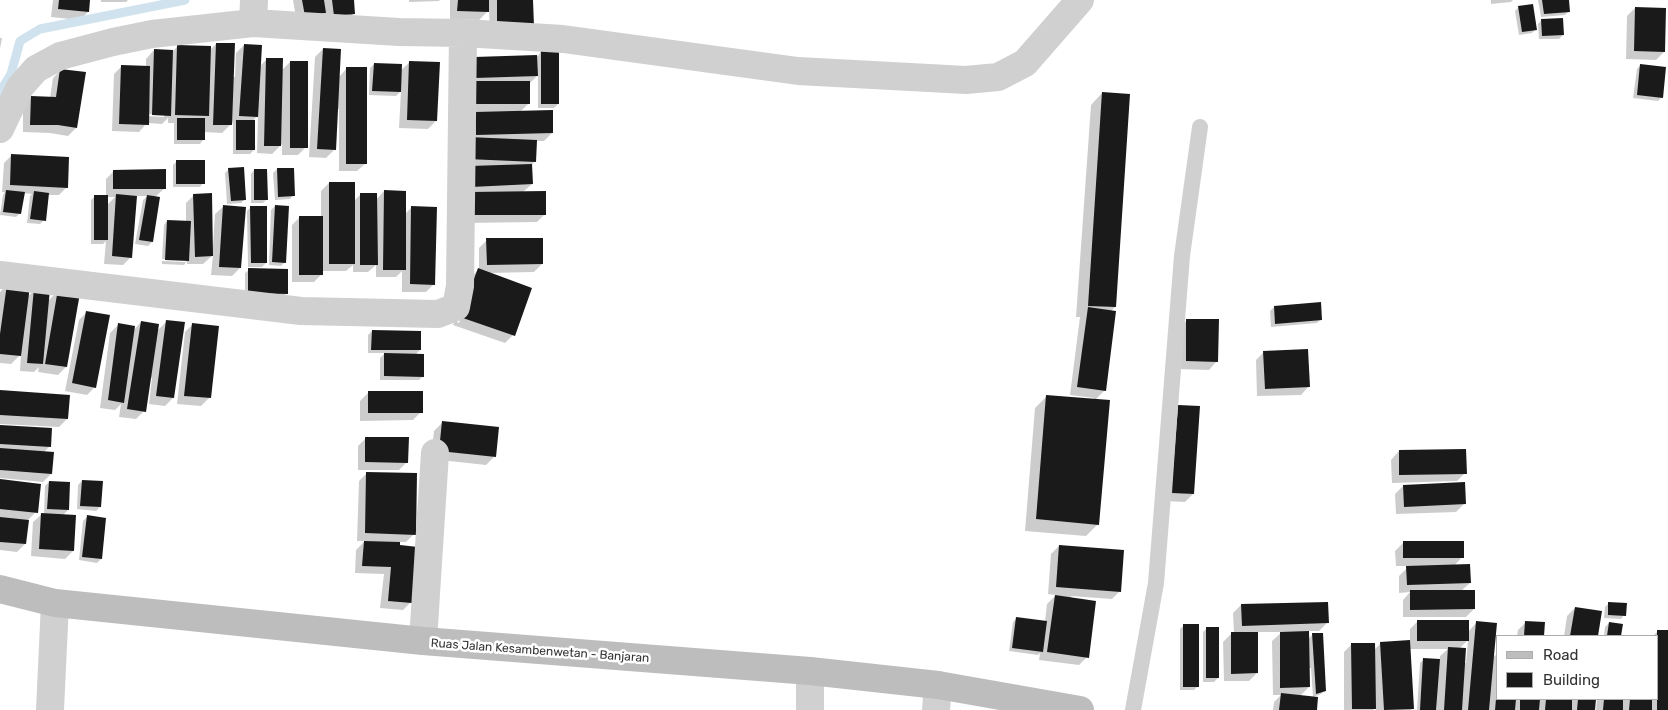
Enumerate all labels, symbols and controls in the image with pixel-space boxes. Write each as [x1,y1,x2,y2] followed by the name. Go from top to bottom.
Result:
[1496,635,1658,700] legend
[430,636,650,666] street label: Ruas Jalan Kesambenwetan - Banjaran
[1543,646,1579,664] text: Road
[1543,671,1600,689] text: Building

